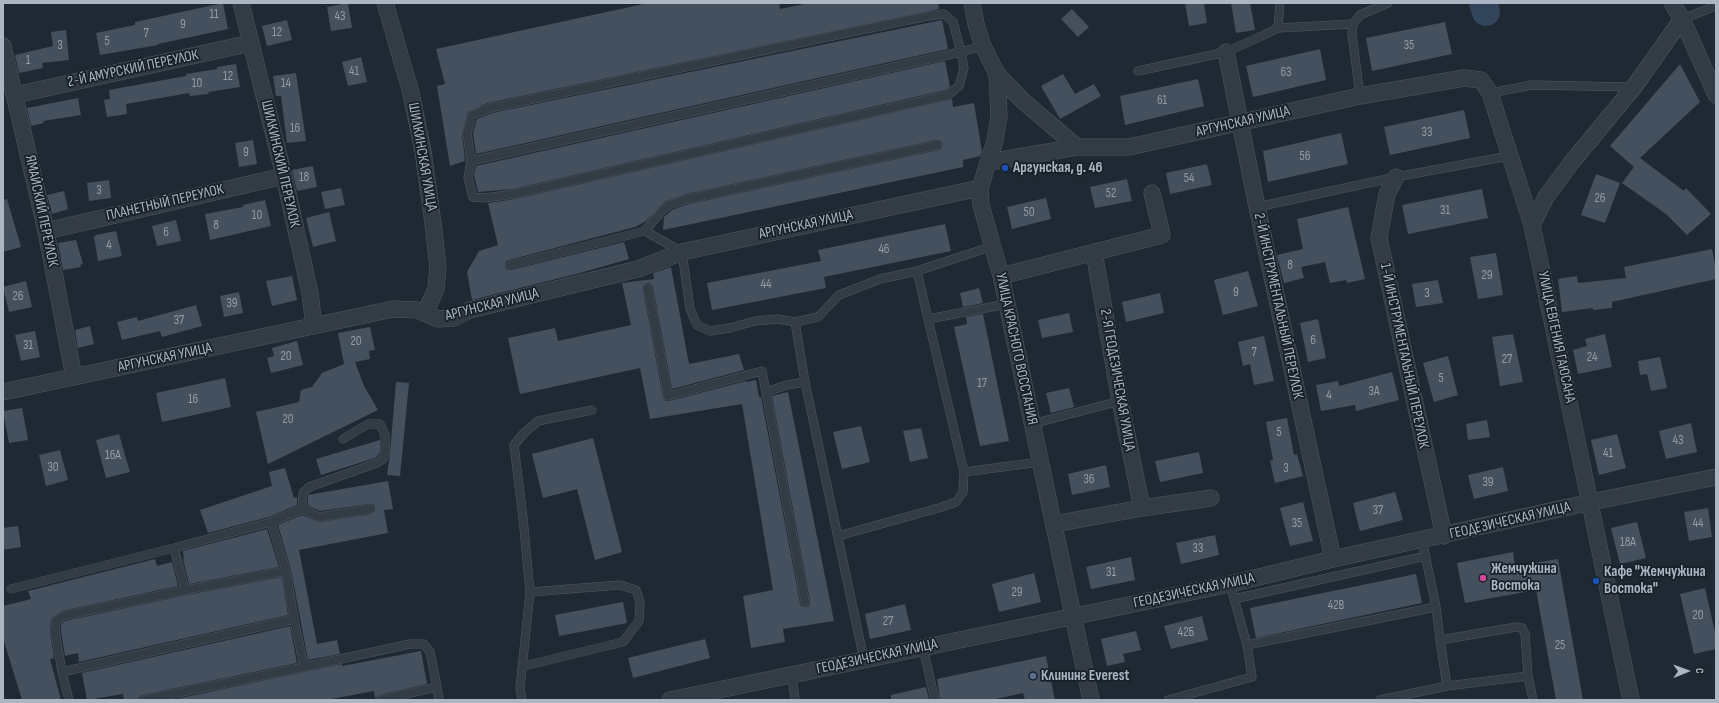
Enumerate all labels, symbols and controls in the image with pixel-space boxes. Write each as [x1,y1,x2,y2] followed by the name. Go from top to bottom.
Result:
[209,7,219,23] house number: 11
[335,9,345,25] house number: 43
[180,17,186,33] house number: 9
[272,25,282,41] house number: 12
[143,26,149,42] house number: 7
[104,34,110,50] house number: 5
[57,38,63,54] house number: 3
[1404,38,1414,54] house number: 35
[66,46,200,92] street label: 2-Й АМУРСКИЙ ПЕРЕУЛОК
[26,53,30,69] house number: 1
[349,64,359,80] house number: 41
[1280,65,1292,81] house number: 63
[223,69,233,85] house number: 12
[192,76,202,92] house number: 10
[281,76,291,92] house number: 14
[1157,93,1167,109] house number: 61
[257,99,303,229] street label: ШИЛКИНСКИЙ ПЕРЕУЛОК
[404,101,440,213] street label: ШИЛКИНСКАЯ УЛИЦА
[1194,102,1292,142] street label: АРГУНСКАЯ УЛИЦА
[290,121,300,137] house number: 16
[1422,125,1432,141] house number: 33
[243,145,249,161] house number: 9
[1300,149,1310,165] house number: 56
[20,154,62,268] street label: ЯМАЙСКИЙ ПЕРЕУЛОК
[1013,159,1103,177] place label: Аргунская, д. 46
[1000,163,1010,173] marker: Аргунская, д. 46
[299,170,309,186] house number: 18
[1184,171,1194,187] house number: 54
[105,181,225,225] street label: ПЛАНЕТНЫЙ ПЕРЕУЛОК
[96,183,102,199] house number: 3
[1106,186,1116,202] house number: 52
[1594,191,1606,207] house number: 26
[1440,203,1450,219] house number: 31
[1023,205,1035,221] house number: 50
[757,206,855,244] street label: АРГУНСКАЯ УЛИЦА
[252,208,262,224] house number: 10
[1249,211,1307,401] street label: 2-Й ИНСТРУМЕНТАЛЬНЫЙ ПЕРЕУЛОК
[213,218,219,234] house number: 8
[163,225,169,241] house number: 6
[106,238,112,254] house number: 4
[878,242,890,258] house number: 46
[1287,258,1293,274] house number: 8
[1376,262,1432,450] street label: 1-Й ИНСТРУМЕНТАЛЬНЫЙ ПЕРЕУЛОК
[1481,268,1493,284] house number: 29
[1533,269,1579,405] street label: УЛИЦА ЕВГЕНИЯ ГАЮСАНА
[991,271,1041,427] street label: УЛИЦА КРАСНОГО ВОССТАНИЯ
[761,277,771,293] house number: 44
[443,285,541,325] street label: АРГУНСКАЯ УЛИЦА
[1233,285,1239,301] house number: 9
[1424,286,1430,302] house number: 3
[12,289,24,305] house number: 26
[226,296,238,312] house number: 39
[1096,307,1138,453] street label: 2-Я ГЕОДЕЗИЧЕСКАЯ УЛИЦА
[174,313,184,329] house number: 37
[1310,333,1316,349] house number: 6
[350,334,362,350] house number: 20
[23,338,33,354] house number: 31
[116,339,214,377] street label: АРГУНСКАЯ УЛИЦА
[1251,345,1257,361] house number: 7
[280,349,292,365] house number: 20
[1587,350,1597,366] house number: 24
[1502,352,1512,368] house number: 27
[1438,371,1444,387] house number: 5
[977,376,987,392] house number: 17
[1368,384,1380,400] house number: 3А
[1326,388,1332,404] house number: 4
[188,392,198,408] house number: 16
[282,412,294,428] house number: 20
[1276,425,1282,441] house number: 5
[1673,433,1683,449] house number: 43
[1603,446,1613,462] house number: 41
[105,448,121,464] house number: 16А
[47,460,59,476] house number: 30
[1283,461,1289,477] house number: 3
[1083,472,1095,488] house number: 36
[1482,475,1494,491] house number: 39
[1448,498,1572,544] street label: ГЕОДЕЗИЧЕСКАЯ УЛИЦА
[1373,503,1383,519] house number: 37
[1292,516,1302,532] house number: 35
[1693,516,1703,532] house number: 44
[1620,535,1636,551] house number: 18А
[1193,541,1203,557] house number: 33
[1491,560,1557,595] place label: Жемчужина Востока
[1604,563,1706,598] place label: Кафе "Жемчужина Востока"
[1106,565,1116,581] house number: 31
[1132,569,1256,613] street label: ГЕОДЕЗИЧЕСКАЯ УЛИЦА
[1478,573,1488,583] marker: Жемчужина Востока
[1591,576,1601,586] marker: Кафе "Жемчужина Востока"
[1011,585,1023,601] house number: 29
[1328,598,1344,614] house number: 42В
[1692,608,1704,624] house number: 20
[883,614,893,630] house number: 27
[1178,625,1194,641] house number: 42Б
[815,635,939,679] street label: ГЕОДЕЗИЧЕСКАЯ УЛИЦА
[1555,638,1565,654] house number: 25
[1667,651,1707,691] north arrow
[1041,667,1129,685] place label: Клининг Everest
[1693,668,1706,674] text: С
[1028,671,1038,681] marker: Клининг Everest

